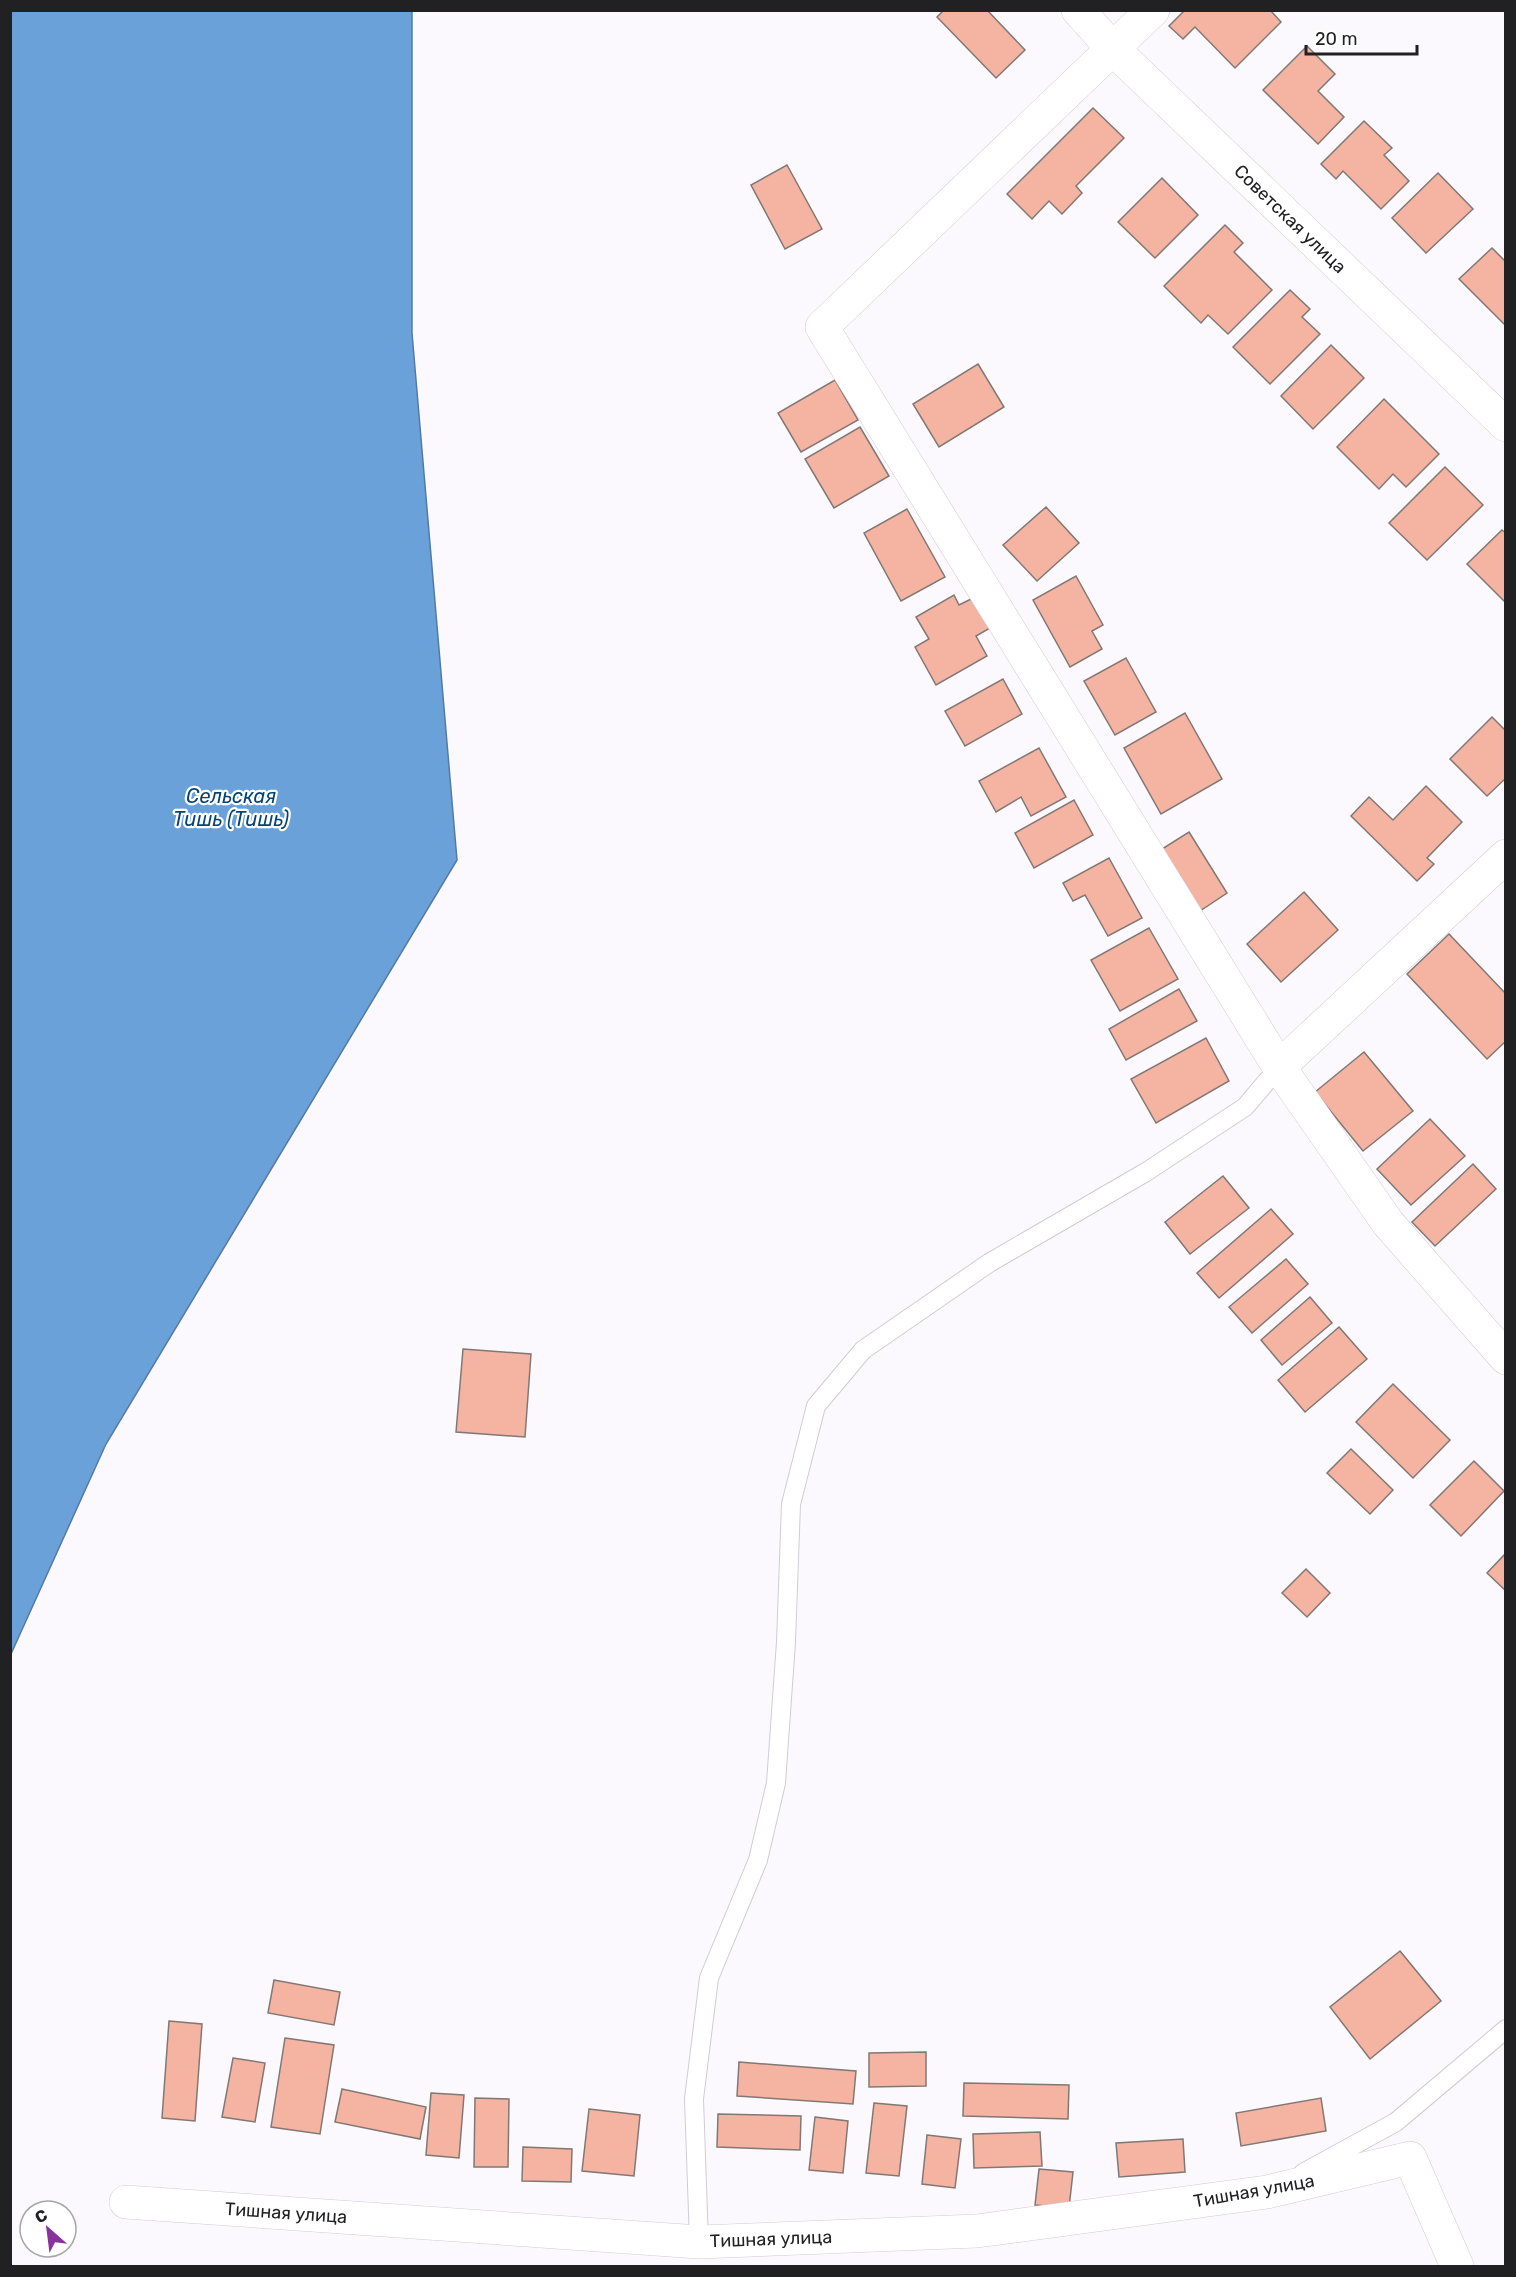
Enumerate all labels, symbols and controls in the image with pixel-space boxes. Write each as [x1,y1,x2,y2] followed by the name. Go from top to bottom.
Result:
[1306,18,1417,56] scale bar
[1315,28,1357,50] text: 20 m
[1229,160,1351,278] street label: Советская улица
[173,784,289,831] water label: Сельская Тишь (Тишь)
[1192,2170,1316,2212] street label: Тишная улица
[224,2198,348,2228] street label: Тишная улица
[18,2199,78,2259] north arrow
[32,2205,51,2227] text: С
[709,2226,833,2252] street label: Тишная улица

